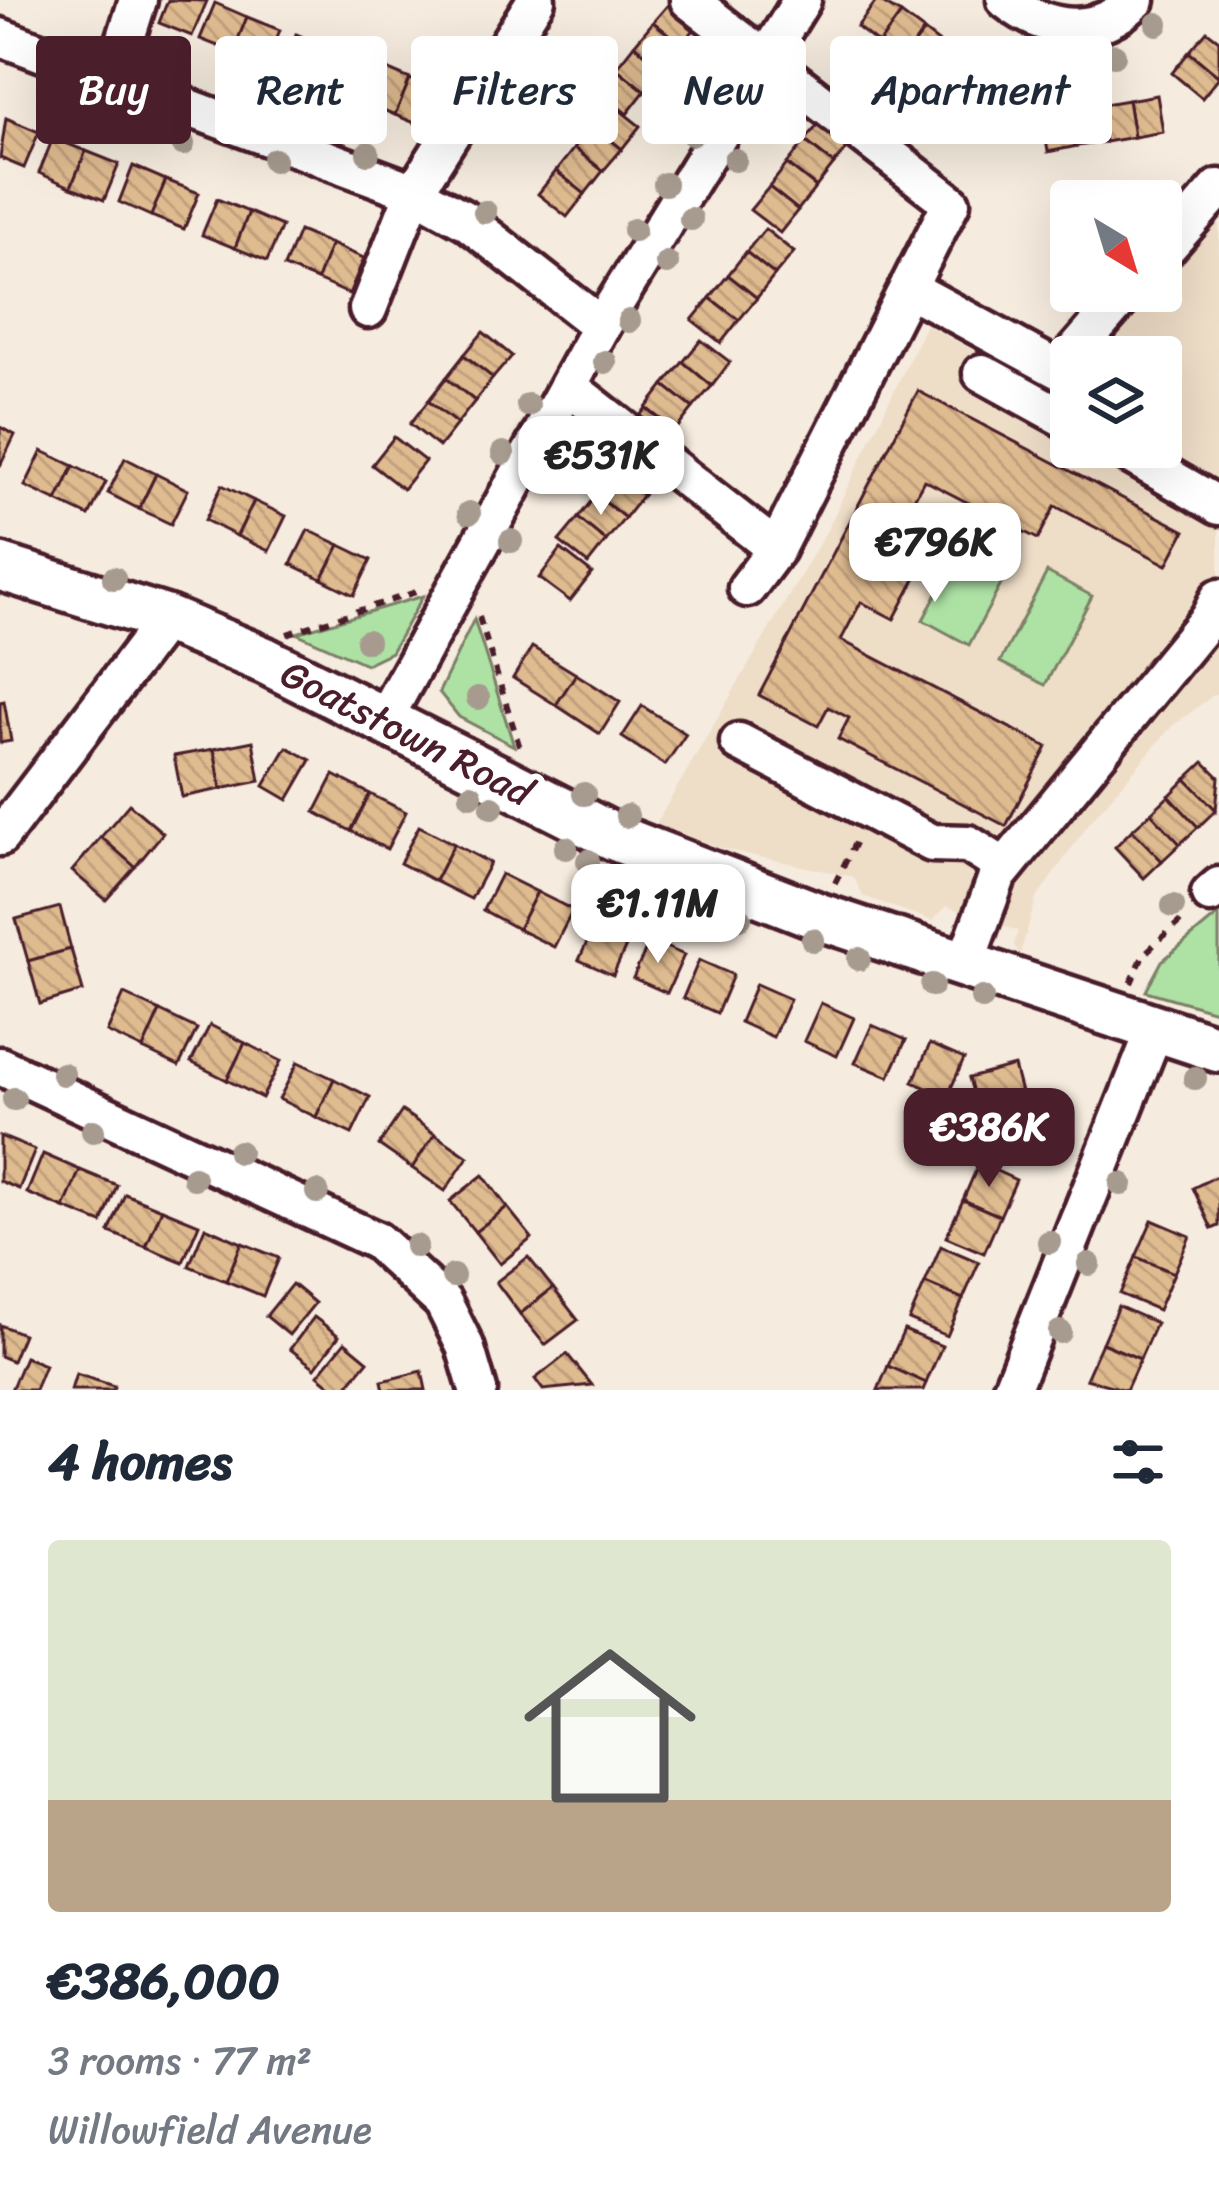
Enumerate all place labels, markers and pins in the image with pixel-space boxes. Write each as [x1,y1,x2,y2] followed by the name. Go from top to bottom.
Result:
[517,416,685,518] pin: €531K
[851,503,1019,605] pin: €796K
[560,864,756,966] pin: €1.11M
[905,1088,1073,1190] pin: €386K

